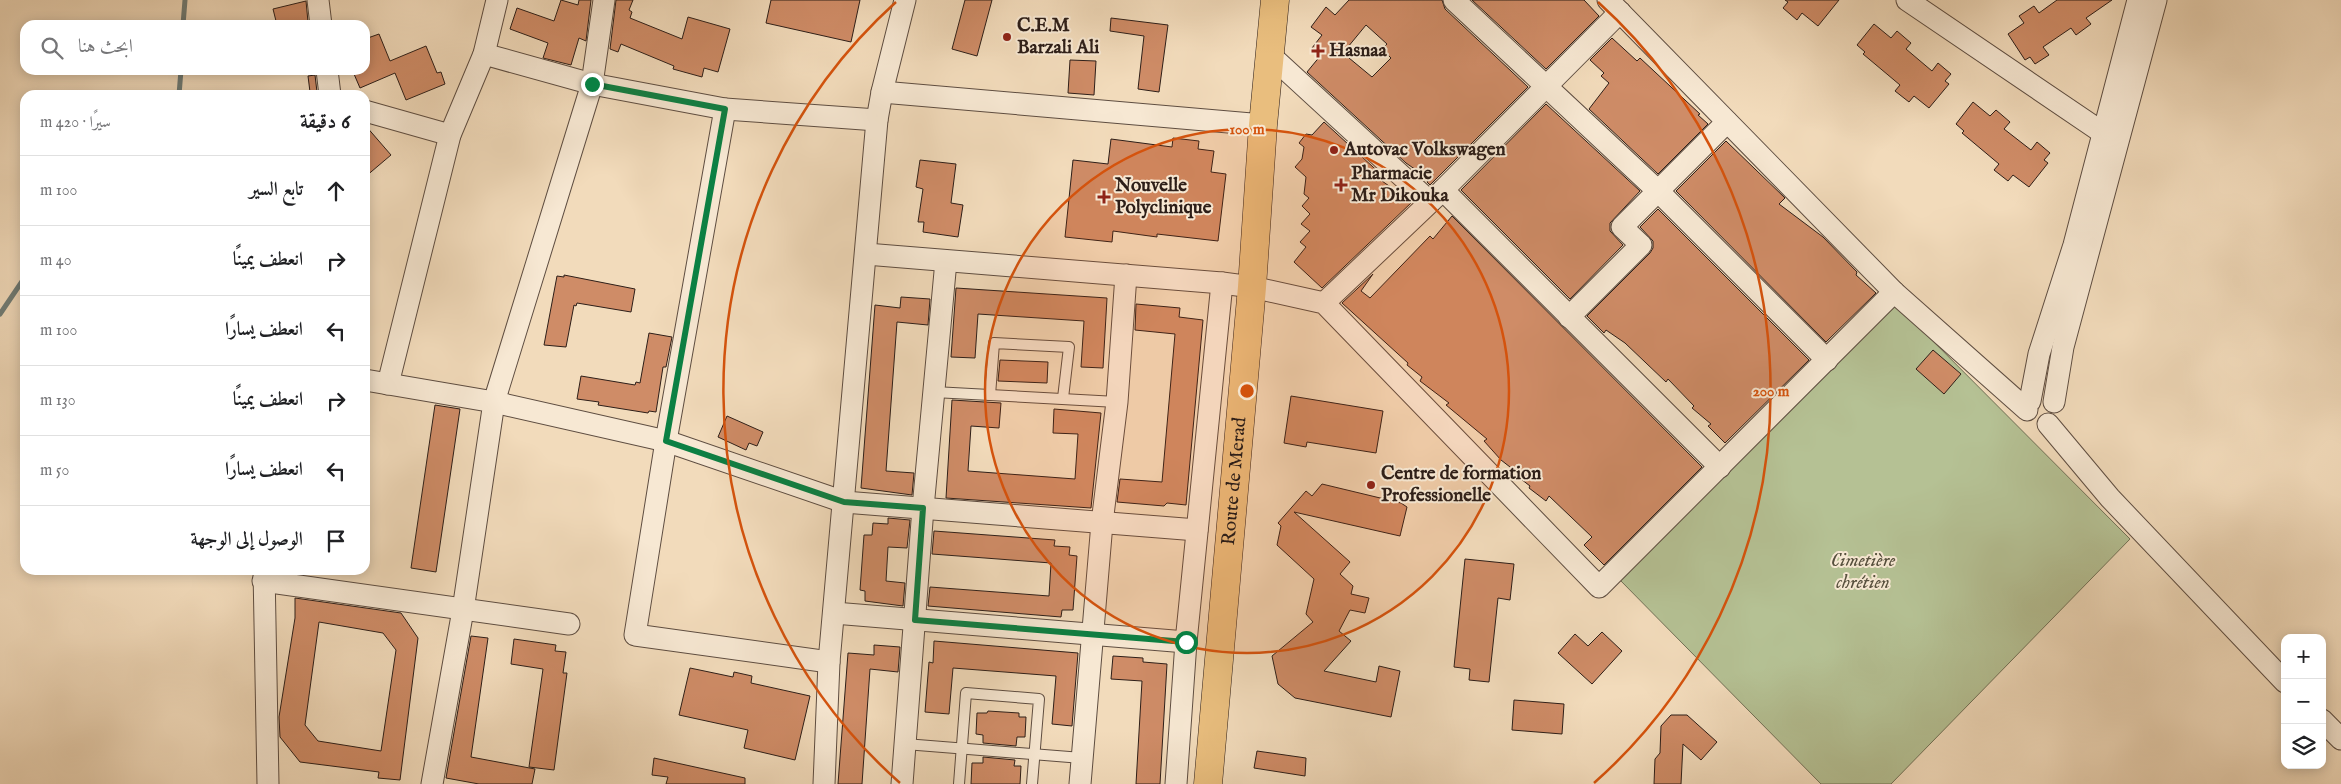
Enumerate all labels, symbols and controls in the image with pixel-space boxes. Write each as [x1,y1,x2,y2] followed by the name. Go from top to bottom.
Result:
[1017,14,1099,60] place label: C.E.M Barzali Ali
[20,20,370,75] search box
[1001,31,1013,43] marker: C.E.M Barzali Ali
[38,34,66,62] icon: search
[78,35,133,59] text: ابحث هنا
[1329,39,1388,63] place label: Hasnaa
[1311,44,1325,58] marker: Hasnaa
[581,73,604,96] route end
[300,109,350,136] text: 6 دقيقة
[40,113,111,133] text: سيرًا · 420 m
[1229,120,1265,139] text: 100 m
[1343,138,1506,162] place label: Autovac Volkswagen
[1328,144,1340,156] marker: Autovac Volkswagen
[1351,162,1450,208] place label: Pharmacie Mr Dikouka
[1114,174,1212,220] place label: Nouvelle Polyclinique
[322,177,350,205] icon: ahead
[249,178,303,202] text: تابع السير
[1335,179,1347,191] marker: Pharmacie Mr Dikouka
[40,181,77,201] text: 100 m
[1097,190,1111,204] marker: Nouvelle Polyclinique
[322,247,350,275] icon: right
[233,248,303,272] text: انعطف يمينًا
[40,251,72,271] text: 40 m
[322,317,350,345] icon: left
[225,318,303,342] text: انعطف يسارًا
[40,321,77,341] text: 100 m
[1238,382,1256,400] centre of rings
[1753,382,1790,401] text: 200 m
[322,387,350,415] icon: right
[233,388,303,412] text: انعطف يمينًا
[40,391,76,411] text: 130 m
[1217,415,1253,546] street label: Route de Merad
[322,457,350,485] icon: left
[225,458,303,482] text: انعطف يسارًا
[40,461,69,481] text: 50 m
[1381,462,1541,508] place label: Centre de formation Professionelle
[1365,479,1377,491] marker: Centre de formation Professionelle
[322,527,350,555] icon: arrive
[191,528,303,552] text: الوصول إلى الوجهة
[1831,549,1896,595] park label: Cimetière chrétien
[1175,631,1198,654] route start
[2281,634,2326,769] map controls
[2281,634,2326,679] button: +
[2281,679,2326,724] button: −
[2281,724,2326,769] button: layers

